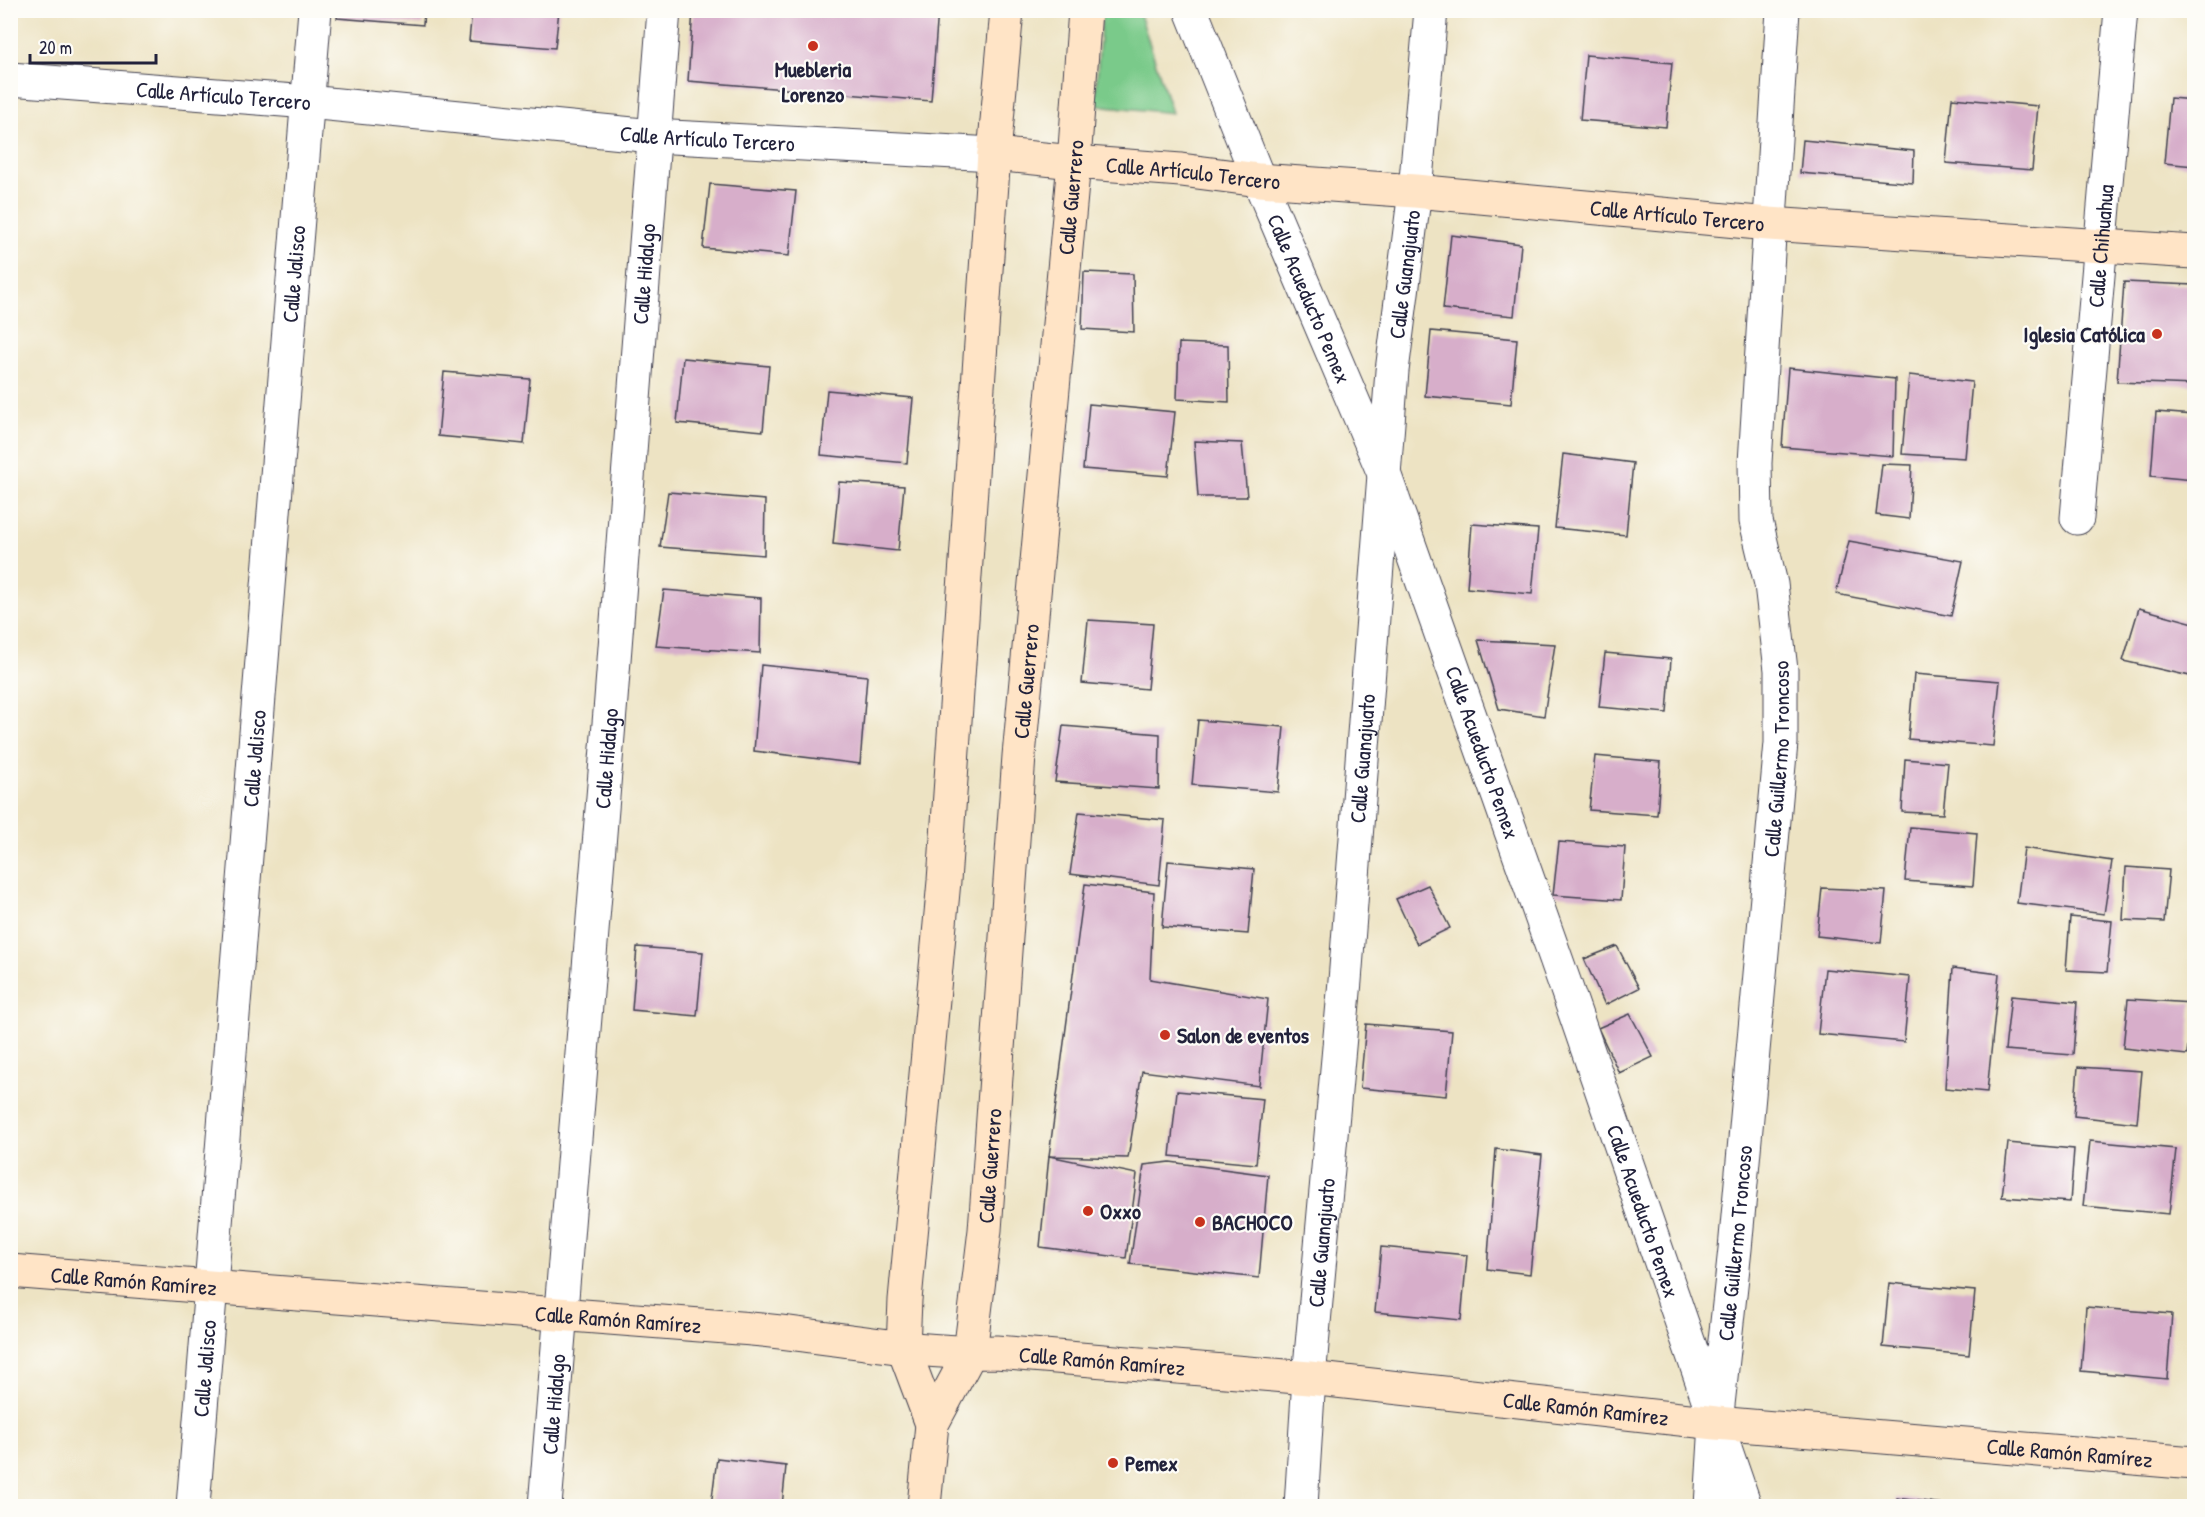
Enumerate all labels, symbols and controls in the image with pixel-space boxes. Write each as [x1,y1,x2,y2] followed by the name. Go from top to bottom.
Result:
[30,27,156,65] scale bar
[39,35,72,60] text: 20 m
[806,39,820,53] marker: Muebleria Lorenzo
[775,54,852,109] place label: Muebleria Lorenzo
[135,74,312,117] street label: Calle Artículo Tercero
[619,118,796,158] street label: Calle Artículo Tercero
[1050,139,1091,256] street label: Calle Guerrero
[1105,149,1281,196] street label: Calle Artículo Tercero
[2080,183,2121,309] street label: Calle Chihuahua
[1589,192,1766,239] street label: Calle Artículo Tercero
[1381,208,1427,341] street label: Calle Guanajuato
[1260,209,1359,388] street label: Calle Acueducto Pemex
[625,222,663,325] street label: Calle Hidalgo
[275,224,312,324] street label: Calle Jalisco
[2023,319,2145,350] place label: Iglesia Católica
[2150,327,2164,341] marker: Iglesia Católica
[1006,622,1046,740] street label: Calle Guerrero
[1756,659,1796,858] street label: Calle Guillermo Troncoso
[1439,662,1527,843] street label: Calle Acueducto Pemex
[1342,693,1382,824] street label: Calle Guanajuato
[587,707,625,810] street label: Calle Hidalgo
[235,709,273,808] street label: Calle Jalisco
[1177,1020,1310,1050] place label: Salon de eventos
[1158,1028,1172,1042] marker: Salon de eventos
[971,1107,1009,1225] street label: Calle Guerrero
[1600,1121,1687,1302] street label: Calle Acueducto Pemex
[1710,1144,1759,1342] street label: Calle Guillermo Troncoso
[1300,1177,1342,1309] street label: Calle Guanajuato
[1100,1196,1141,1226] place label: Oxxo
[1081,1204,1095,1218] marker: Oxxo
[1212,1207,1293,1237] place label: BACHOCO
[1193,1215,1207,1229] marker: BACHOCO
[49,1259,218,1302] street label: Calle Ramón Ramírez
[534,1298,702,1340] street label: Calle Ramón Ramírez
[185,1319,223,1418] street label: Calle Jalisco
[1018,1339,1186,1383] street label: Calle Ramón Ramírez
[534,1353,572,1456] street label: Calle Hidalgo
[1501,1385,1670,1433] street label: Calle Ramón Ramírez
[1985,1431,2154,1474] street label: Calle Ramón Ramírez
[1125,1448,1178,1478] place label: Pemex
[1106,1456,1120,1470] marker: Pemex

